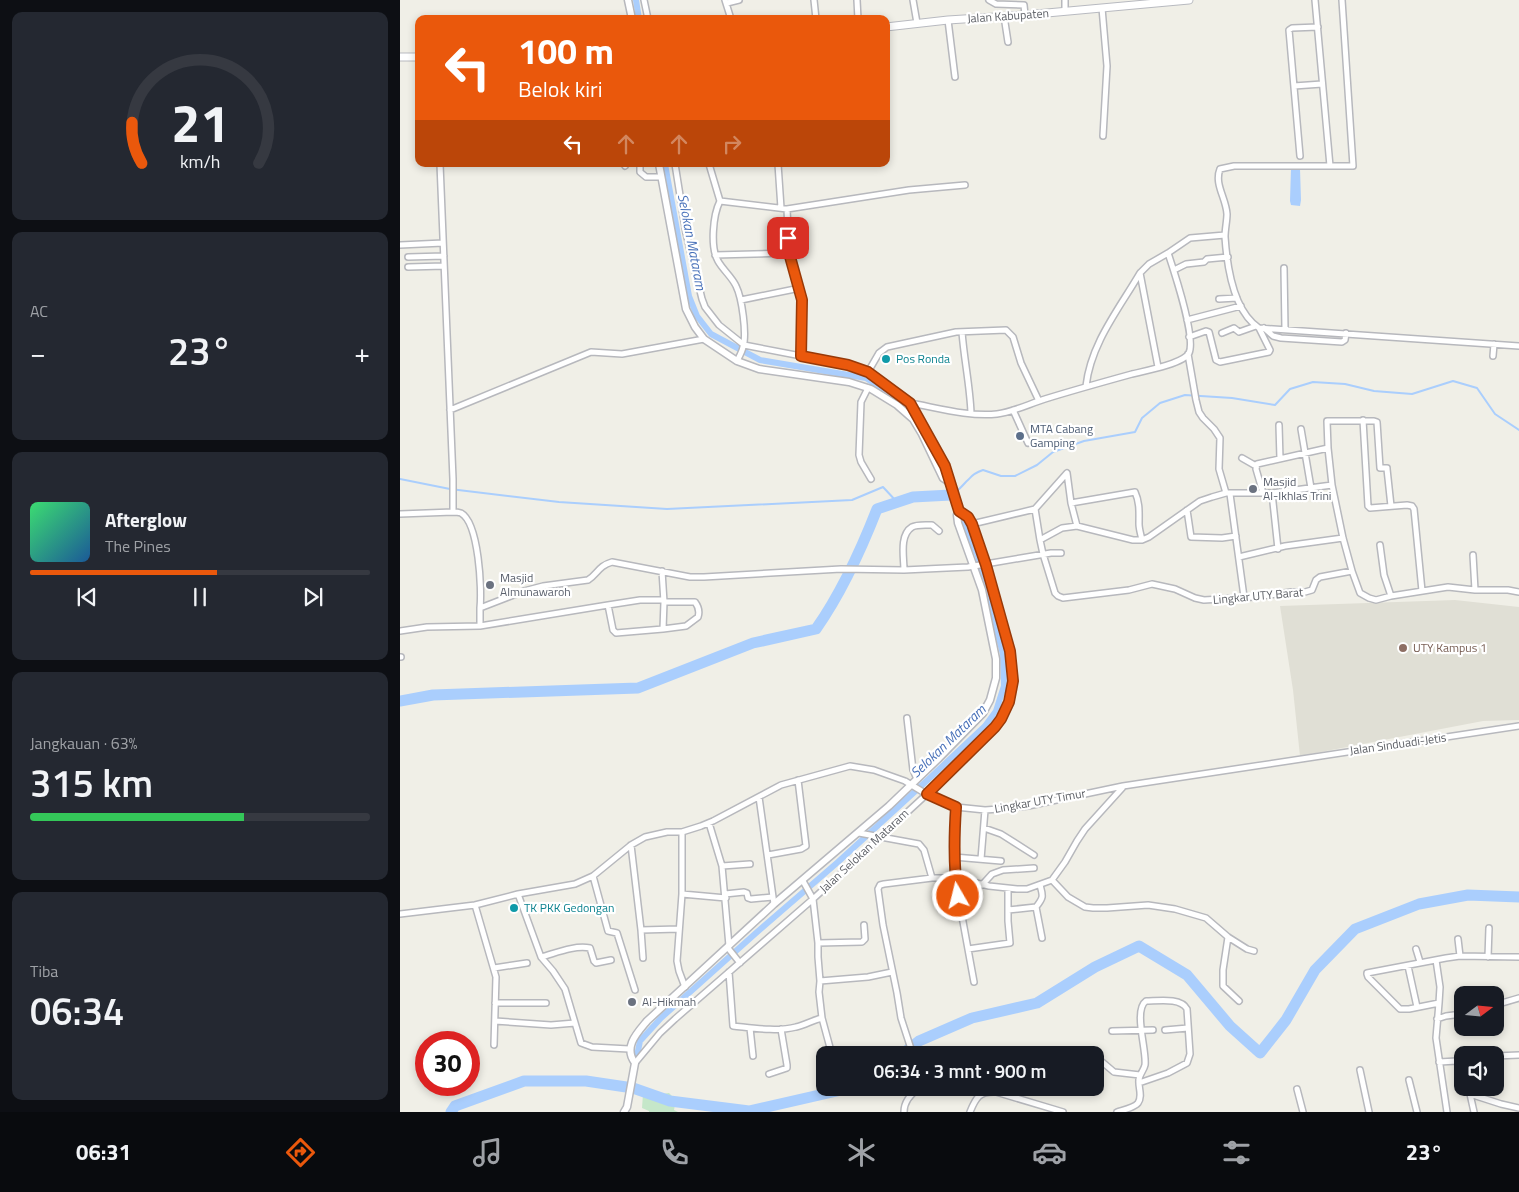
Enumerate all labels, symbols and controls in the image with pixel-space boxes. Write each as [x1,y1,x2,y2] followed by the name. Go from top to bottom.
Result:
[966,3,1049,28] street label: Jalan Kabupaten
[518,24,614,78] text: 100 m
[435,35,500,100] icon: left
[518,72,603,106] text: Belok kiri
[171,83,229,162] text: 21
[559,130,587,158] icon: left
[612,130,640,158] icon: ahead
[665,130,693,158] icon: ahead
[718,130,746,158] icon: right
[180,148,220,175] text: km/h
[673,192,712,293] water label: Selokan Mataram
[767,217,809,259] pin
[774,224,802,252] icon: arrive
[30,299,48,323] text: AC
[168,322,232,380] text: 23°
[30,331,46,374] text: −
[354,331,370,374] text: +
[896,349,950,368] place label: Pos Ronda
[880,353,892,365] marker: Pos Ronda
[1030,419,1093,452] place label: MTA Cabang Gamping
[1014,430,1026,442] marker: MTA Cabang Gamping
[1263,472,1331,505] place label: Masjid Al-Ikhlas Trini
[1247,483,1259,495] marker: Masjid Al-Ikhlas Trini
[105,505,187,534] text: Afterglow
[105,534,171,558] text: The Pines
[500,568,571,601] place label: Masjid Almunawaroh
[484,579,496,591] marker: Masjid Almunawaroh
[1212,582,1305,609] street label: Lingkar UTY Barat
[73,583,101,611] icon: previous
[186,583,214,611] icon: pause
[299,583,327,611] icon: next
[1413,638,1487,657] place label: UTY Kampus 1
[1397,642,1409,654] marker: UTY Kampus 1
[905,698,991,782] water label: Selokan Mataram
[1348,727,1448,760] street label: Jalan Sinduadi-Jetis
[30,731,138,755] text: Jangkauan · 63%
[30,754,153,812] text: 315 km
[993,783,1087,818] street label: Lingkar UTY Timur
[815,804,913,897] street label: Jalan Selokan Mataram
[931,869,983,921] position arrow
[524,898,614,917] place label: TK PKK Gedongan
[508,902,520,914] marker: TK PKK Gedongan
[30,959,58,983] text: Tiba
[30,982,124,1040] text: 06:34
[1454,986,1504,1036] north arrow
[1454,986,1504,1096] map controls
[642,992,696,1011] place label: Al-Hikmah
[626,996,638,1008] marker: Al-Hikmah
[415,1031,480,1096] speed limit sign: 30
[1454,1046,1504,1096] button: sound
[874,1056,1046,1085] text: 06:34 · 3 mnt · 900 m
[76,1135,131,1169] text: 06:31
[283,1135,318,1170] icon: directions
[470,1135,505,1170] icon: music
[657,1135,692,1170] icon: phone
[844,1135,879,1170] icon: climate
[1032,1135,1067,1170] icon: car
[1219,1135,1254,1170] icon: filters
[1406,1135,1443,1169] text: 23°

